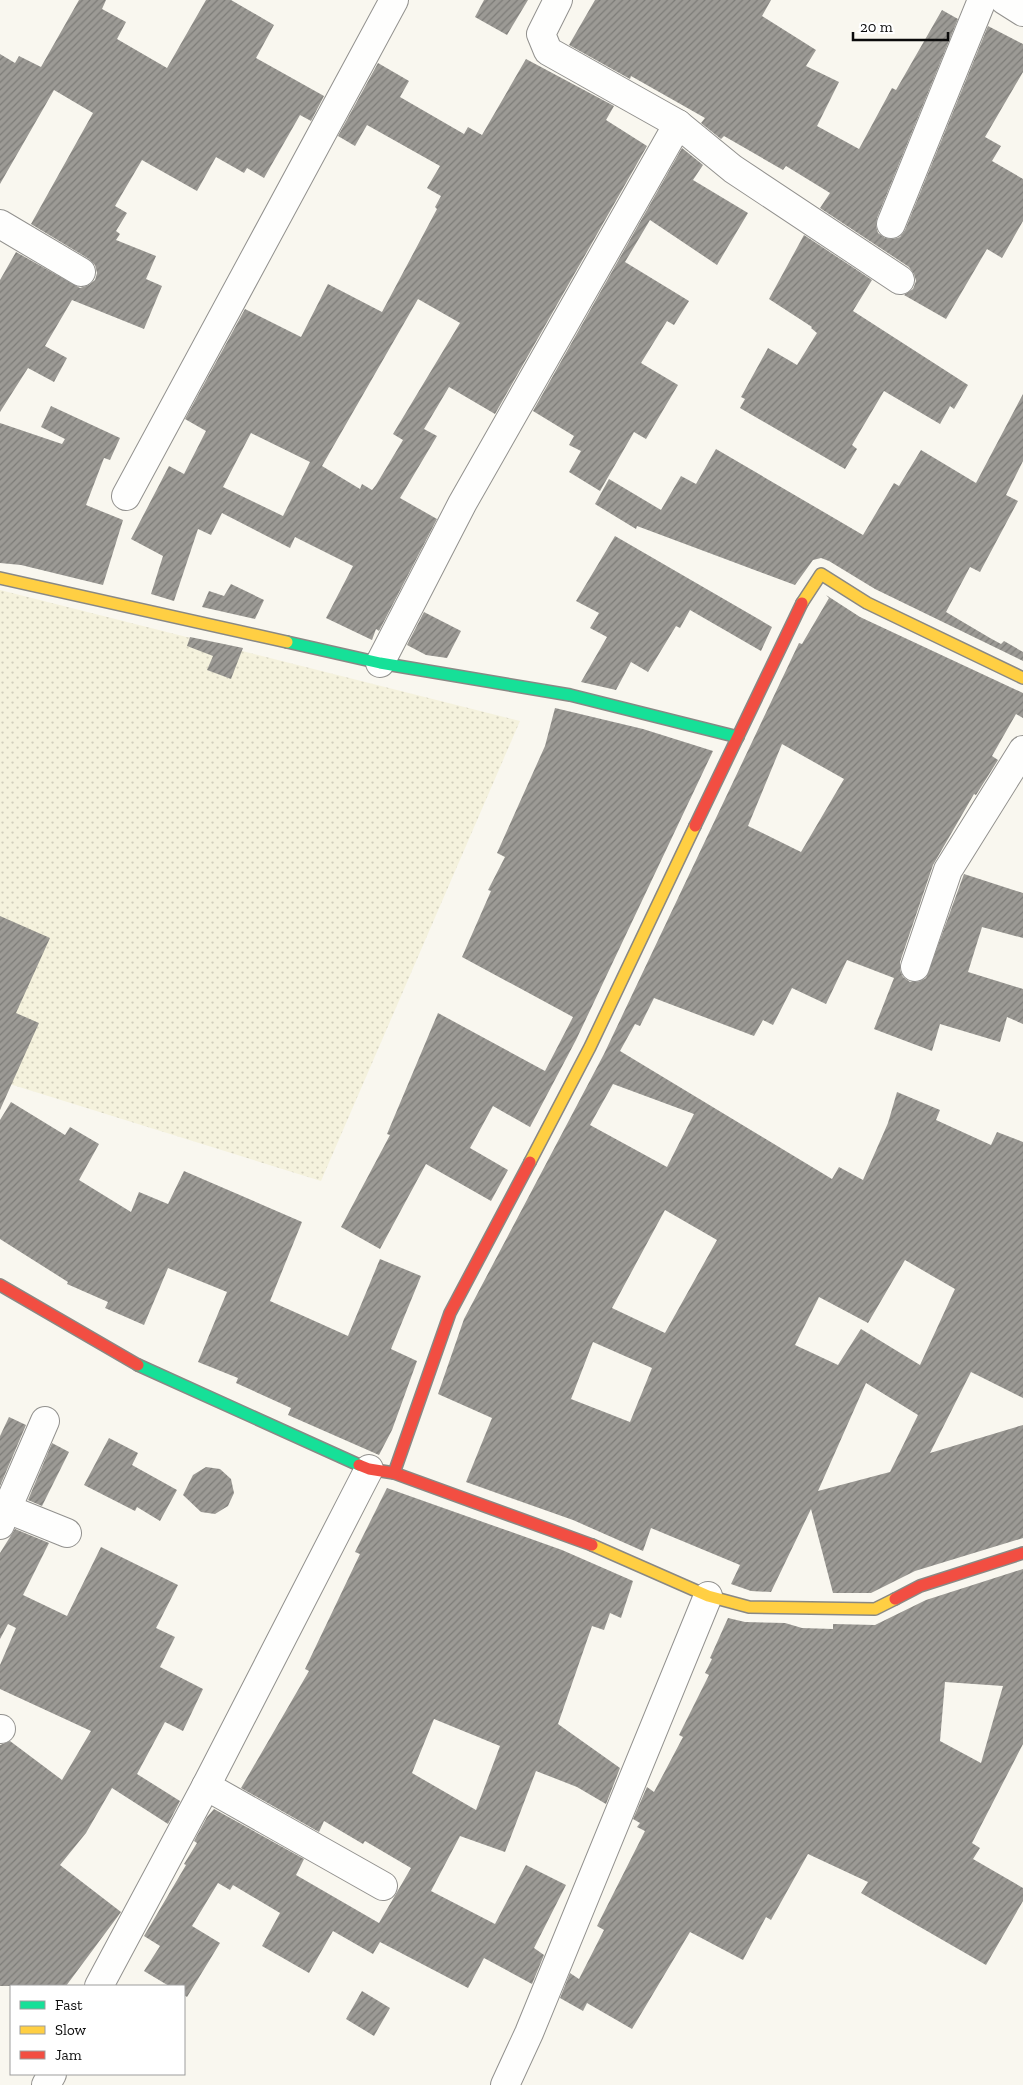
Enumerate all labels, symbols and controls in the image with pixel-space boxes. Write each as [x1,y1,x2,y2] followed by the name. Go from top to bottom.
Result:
[853,10,948,42] scale bar
[860,18,893,36] text: 20 m
[10,1985,185,2075] legend
[55,1996,83,2014] text: Fast
[55,2021,87,2039] text: Slow
[55,2046,82,2064] text: Jam

